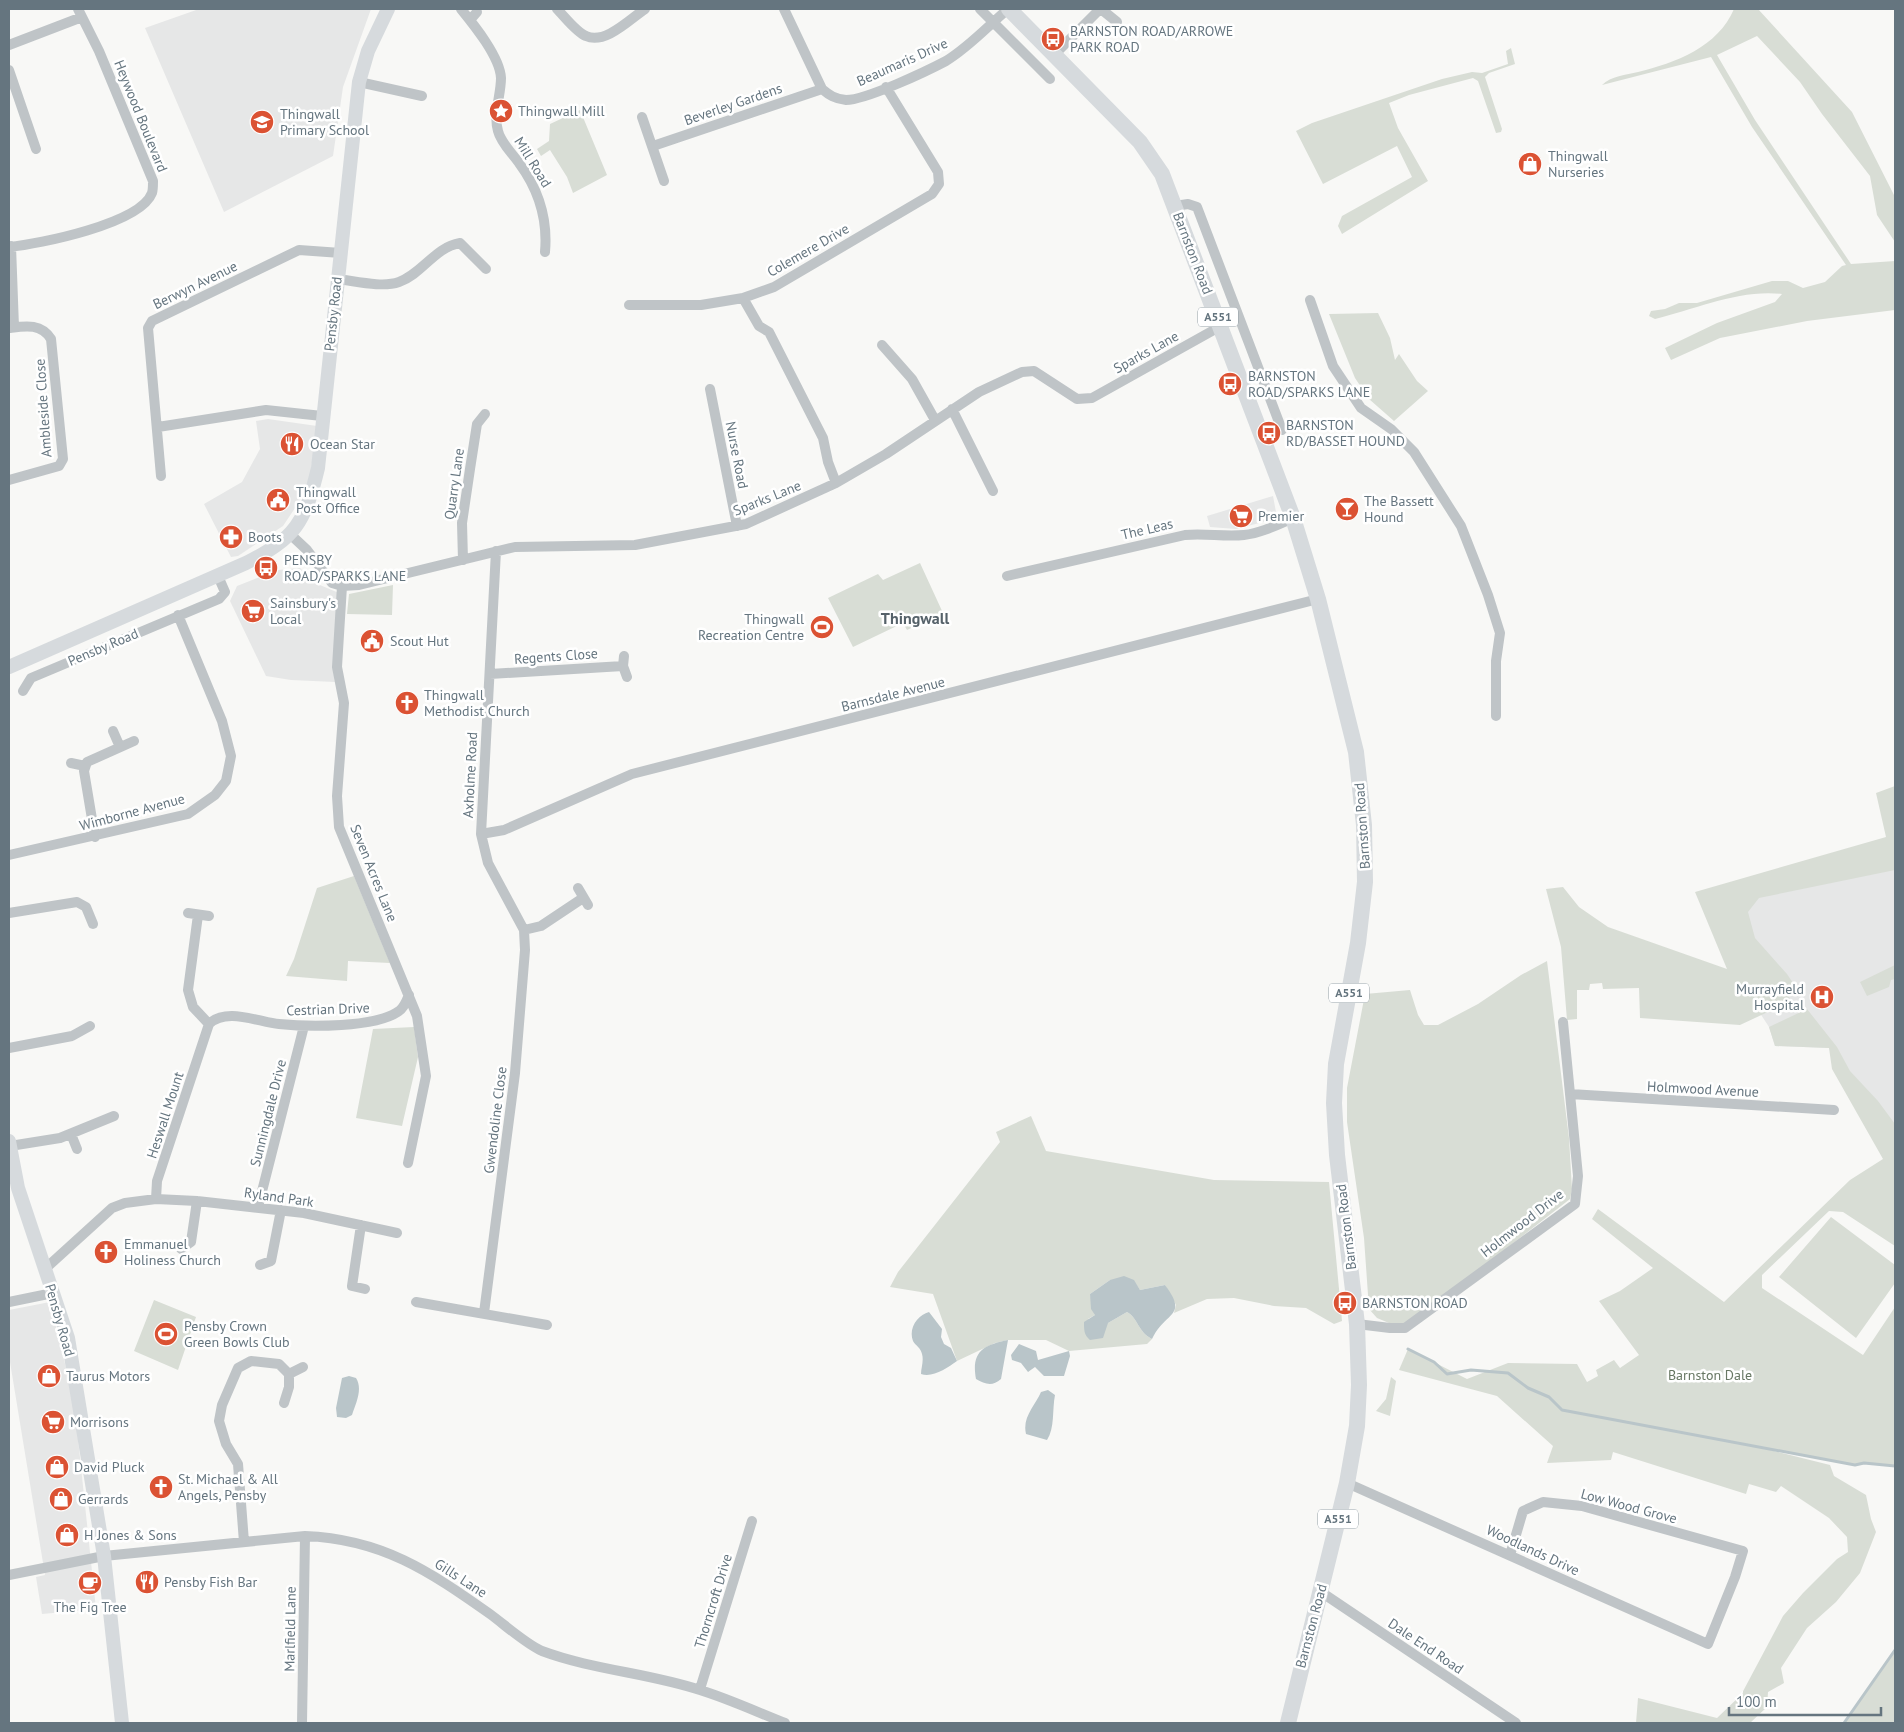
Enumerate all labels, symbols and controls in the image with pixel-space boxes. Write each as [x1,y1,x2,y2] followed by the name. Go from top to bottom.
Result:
[1070,22,1233,56] place label: BARNSTON ROAD/ARROWE PARK ROAD
[1040,26,1066,52] bus stop icon: BARNSTON ROAD/ARROWE PARK ROAD
[854,34,950,90] street label: Beaumaris Drive
[110,57,172,175] street label: Heywood Boulevard
[682,79,785,129] street label: Beverley Gardens
[488,98,514,124] place icon: Thingwall Mill
[518,102,605,120] place label: Thingwall Mill
[280,105,369,139] place label: Thingwall Primary School
[249,109,275,135] school or university icon: Thingwall Primary School
[510,133,556,191] street label: Mill Road
[1548,147,1608,181] place label: Thingwall Nurseries
[1517,151,1543,177] shop icon: Thingwall Nurseries
[1169,209,1217,297] street label: Barnston Road
[764,219,852,281] street label: Colemere Drive
[150,257,240,313] street label: Berwyn Avenue
[320,276,346,352] street label: Pensby Road
[1198,308,1238,326] road number: A551
[1110,327,1182,377] street label: Sparks Lane
[31,358,55,458] street label: Ambleside Close
[1248,367,1370,401] place label: BARNSTON ROAD/SPARKS LANE
[1217,371,1243,397] bus stop icon: BARNSTON ROAD/SPARKS LANE
[1286,416,1405,450] place label: BARNSTON RD/BASSET HOUND
[722,420,752,490] street label: Nurse Road
[1256,420,1282,446] bus stop icon: BARNSTON RD/BASSET HOUND
[279,431,305,457] restaurant icon: Ocean Star
[310,435,375,453] place label: Ocean Star
[440,447,468,521] street label: Quarry Lane
[730,476,804,520] street label: Sparks Lane
[296,483,360,517] place label: Thingwall Post Office
[265,487,291,513] public building icon: Thingwall Post Office
[1364,492,1434,526] place label: The Bassett Hound
[1334,496,1360,522] bar icon: The Bassett Hound
[1228,503,1254,529] supermarket icon: Premier
[1258,507,1304,525] place label: Premier
[1119,514,1175,544] street label: The Leas
[218,524,244,550] pharmacy icon: Boots
[248,528,282,546] place label: Boots
[284,551,406,585] place label: PENSBY ROAD/SPARKS LANE
[253,555,279,581] bus stop icon: PENSBY ROAD/SPARKS LANE
[270,594,336,628] place label: Sainsbury's Local
[240,598,266,624] supermarket icon: Sainsbury's Local
[881,608,949,628] district label: Thingwall
[698,610,804,644] place label: Thingwall Recreation Centre
[809,614,835,640] sports icon: Thingwall Recreation Centre
[65,624,141,670] street label: Pensby Road
[359,628,385,654] public building icon: Scout Hut
[390,632,449,650] place label: Scout Hut
[514,644,598,668] street label: Regents Close
[839,672,947,716] street label: Barnsdale Avenue
[424,686,530,720] place label: Thingwall Methodist Church
[394,690,420,716] church icon: Thingwall Methodist Church
[459,732,481,818] street label: Axholme Road
[1350,782,1374,870] street label: Barnston Road
[77,789,187,835] street label: Wimborne Avenue
[346,822,402,924] street label: Seven Acres Lane
[1736,980,1804,1014] place label: Murrayfield Hospital
[1329,984,1369,1002] road number: A551
[1809,984,1835,1010] hospital icon: Murrayfield Hospital
[286,999,370,1019] street label: Cestrian Drive
[246,1057,290,1169] street label: Sunningdale Drive
[480,1066,510,1174] street label: Gwendoline Close
[143,1069,188,1161] street label: Heswall Mount
[1647,1077,1759,1101] street label: Holmwood Avenue
[243,1183,315,1211] street label: Ryland Park
[1332,1183,1360,1271] street label: Barnston Road
[1477,1185,1567,1261] street label: Holmwood Drive
[124,1235,221,1269] place label: Emmanuel Holiness Church
[93,1239,119,1265] church icon: Emmanuel Holiness Church
[41,1282,79,1358] street label: Pensby Road
[1332,1290,1358,1316] bus stop icon: BARNSTON ROAD
[1362,1294,1468,1312] place label: BARNSTON ROAD
[184,1317,290,1351] place label: Pensby Crown Green Bowls Club
[153,1321,179,1347] sports icon: Pensby Crown Green Bowls Club
[36,1363,62,1389] shop icon: Taurus Motors
[1668,1366,1752,1384] park label: Barnston Dale
[66,1367,150,1385] place label: Taurus Motors
[40,1409,66,1435] supermarket icon: Morrisons
[70,1413,129,1431] place label: Morrisons
[44,1454,70,1480] shop icon: David Pluck
[74,1458,145,1476] place label: David Pluck
[178,1470,278,1504] place label: St. Michael & All Angels, Pensby
[148,1474,174,1500] church icon: St. Michael & All Angels, Pensby
[1579,1485,1679,1527] street label: Low Wood Grove
[48,1486,74,1512] shop icon: Gerrards
[78,1490,128,1508] place label: Gerrards
[1318,1510,1358,1528] road number: A551
[1484,1521,1582,1579] street label: Woodlands Drive
[54,1522,80,1548] shop icon: H Jones & Sons
[84,1526,177,1544] place label: H Jones & Sons
[690,1552,736,1650] street label: Thorncroft Drive
[431,1554,491,1602] street label: Gills Lane
[134,1569,160,1595] restaurant icon: Pensby Fish Bar
[77,1570,103,1596] cafe icon: The Fig Tree
[164,1573,258,1591] place label: Pensby Fish Bar
[1291,1582,1331,1670] street label: Barnston Road
[280,1586,300,1672] street label: Marlfield Lane
[53,1598,127,1616] place label: The Fig Tree
[1385,1614,1467,1678] street label: Dale End Road
[1729,1684,1882,1716] scale bar
[1736,1692,1777,1711] text: 100 m

